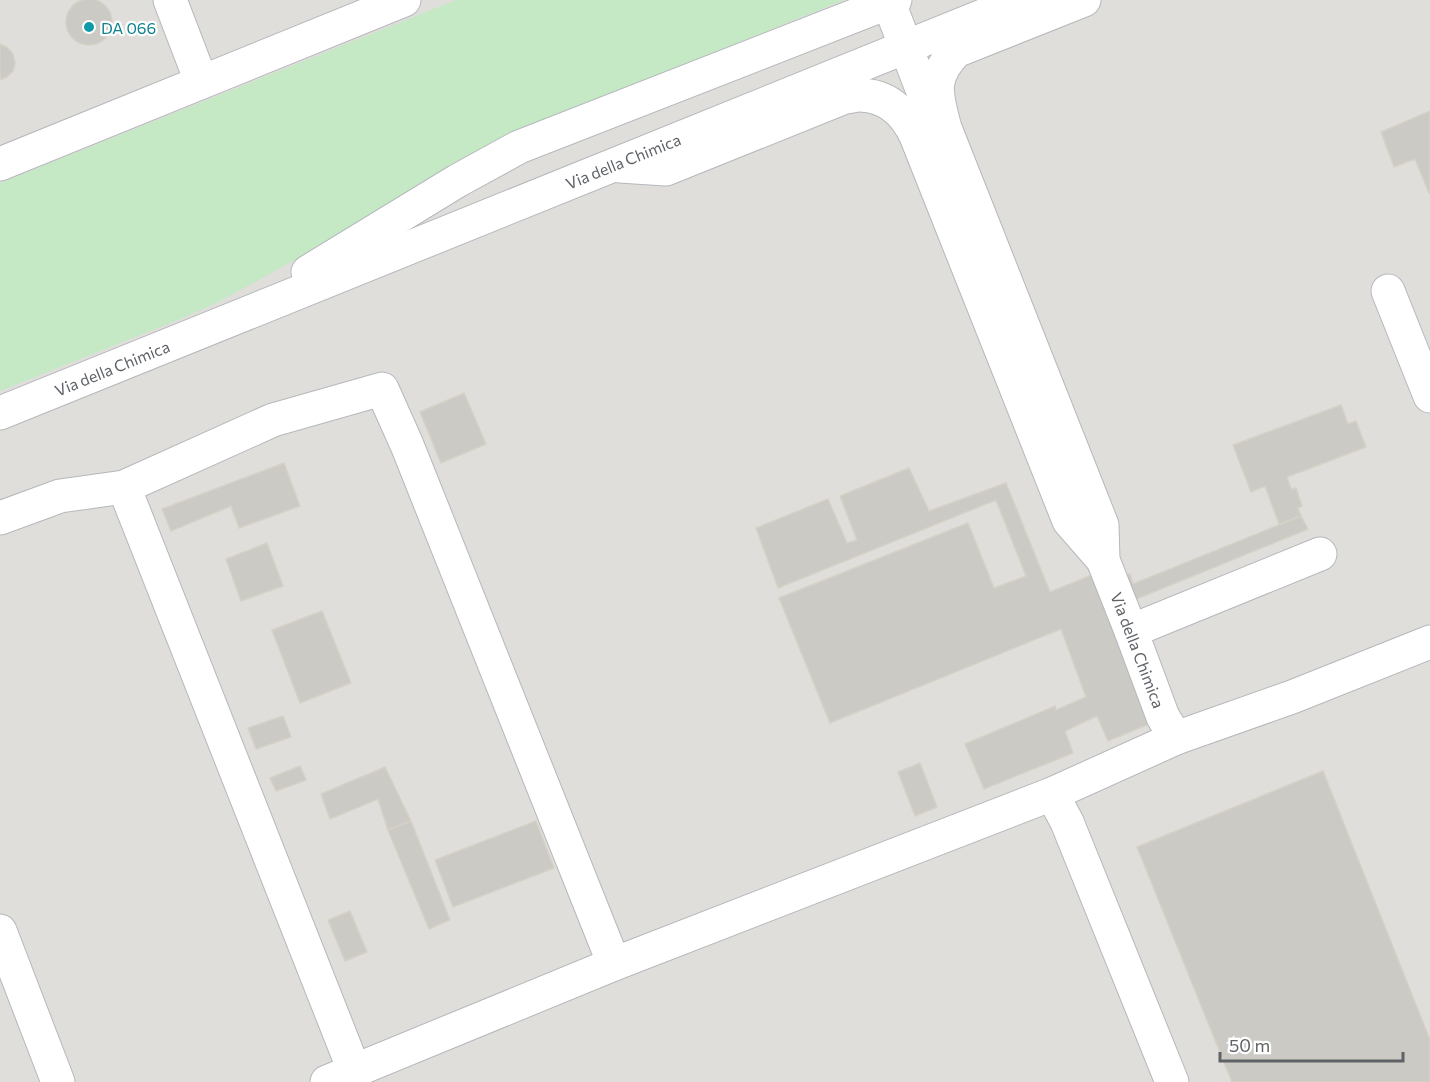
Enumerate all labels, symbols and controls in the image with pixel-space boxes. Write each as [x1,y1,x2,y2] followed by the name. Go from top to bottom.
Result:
[101,18,156,37] place label: DA 066
[82,20,96,34] marker: DA 066
[563,129,683,193] street label: Via della Chimica
[52,336,172,400] street label: Via della Chimica
[1107,589,1169,711] street label: Via della Chimica
[1220,1025,1403,1063] scale bar
[1229,1034,1270,1056] text: 50 m

